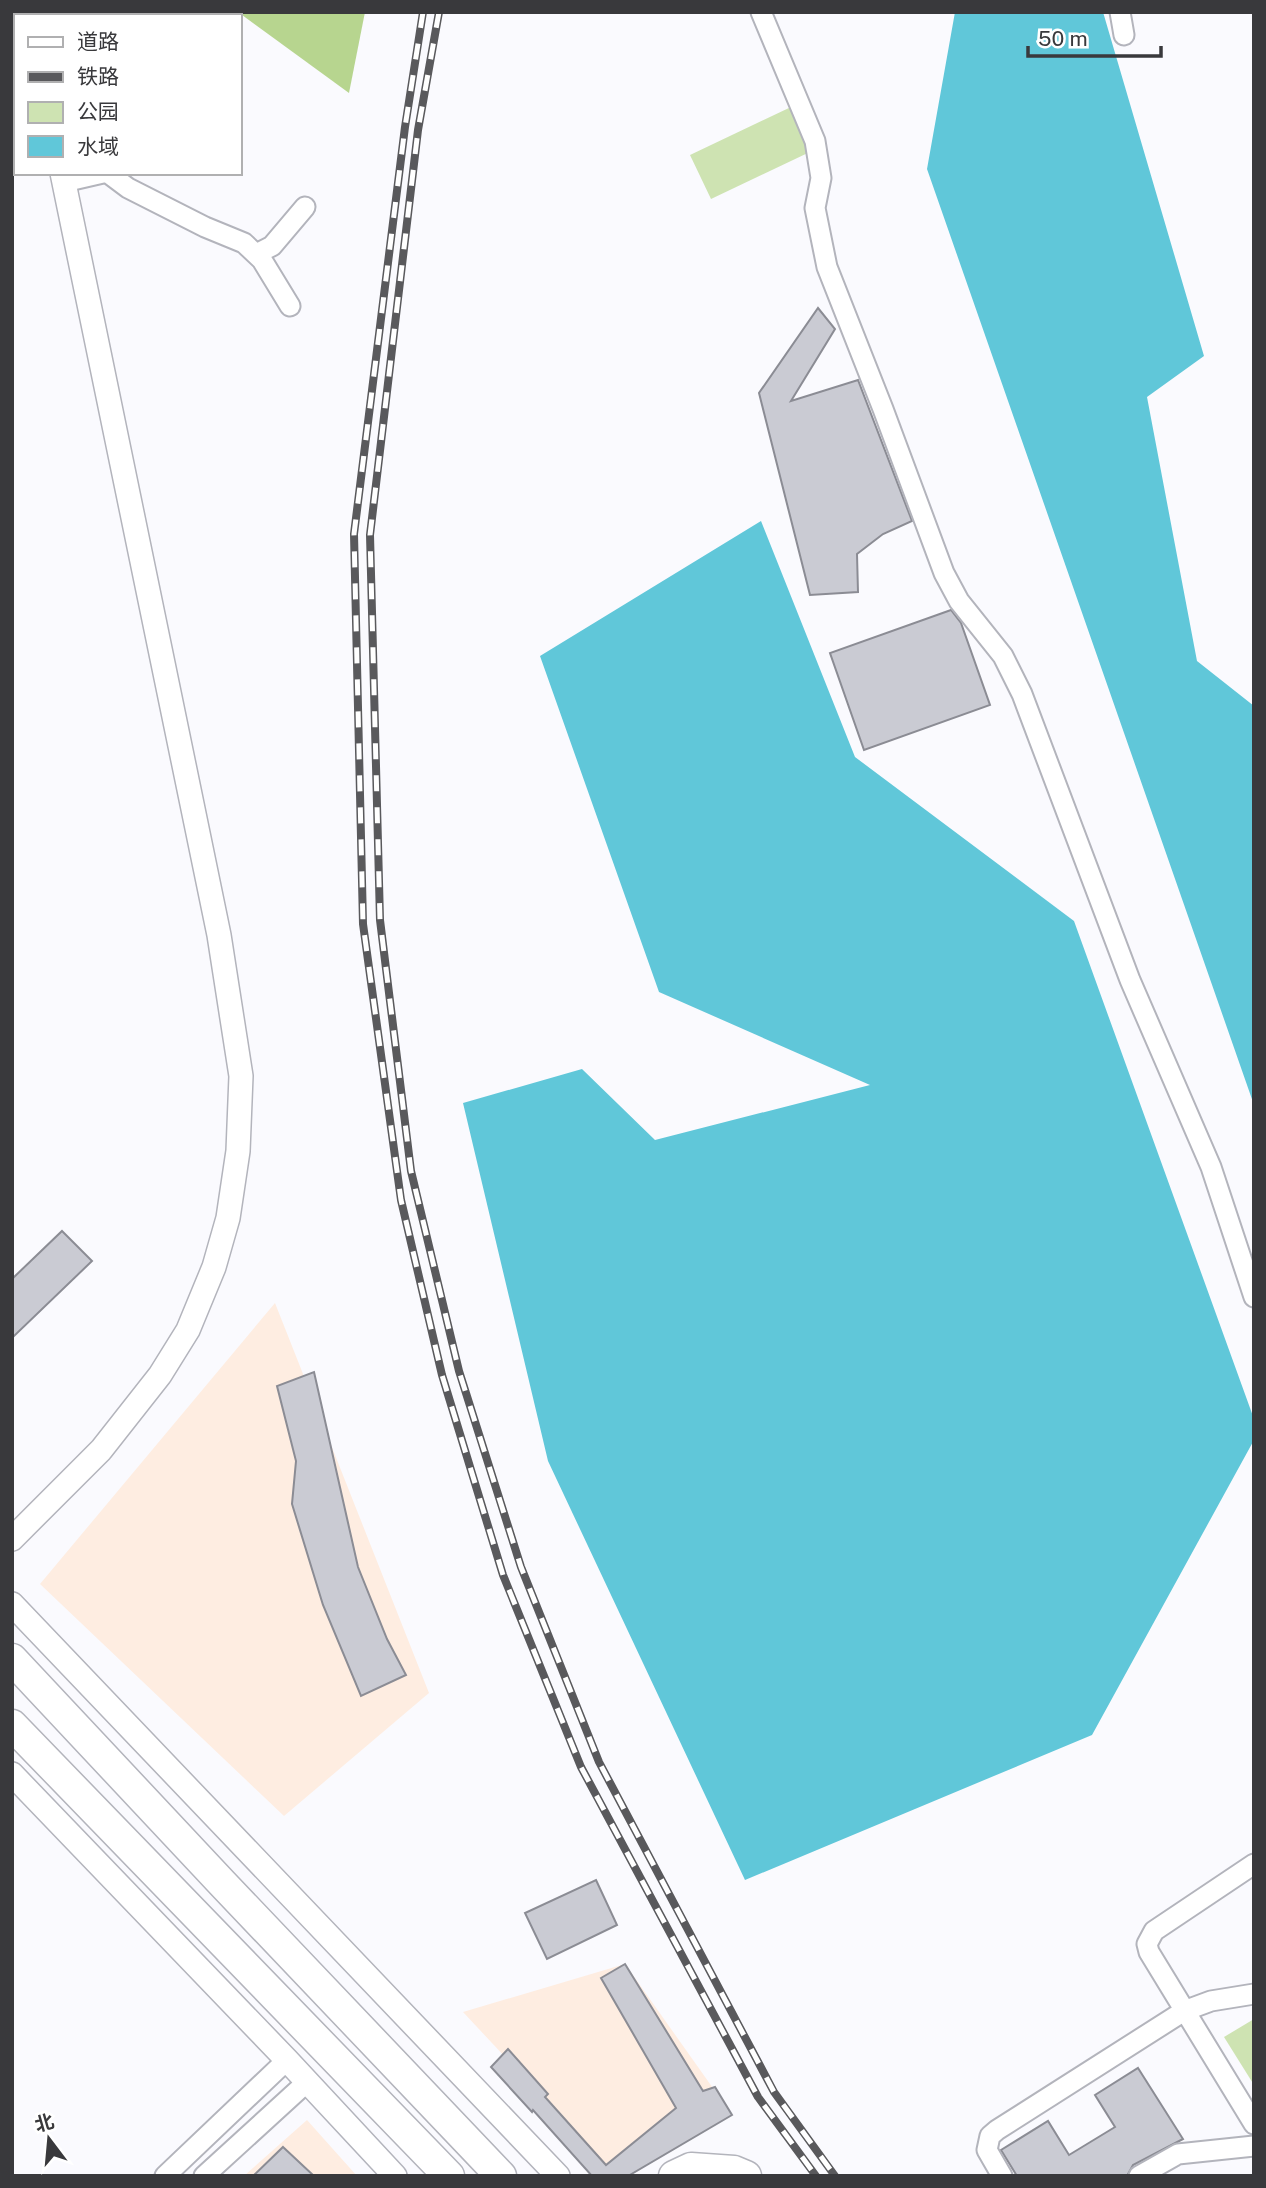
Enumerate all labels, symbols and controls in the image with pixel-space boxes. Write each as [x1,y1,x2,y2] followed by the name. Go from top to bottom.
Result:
[14,14,242,175] legend
[1028,14,1161,58] scale bar
[1038,26,1088,51] text: 50 m
[77,29,119,54] text: 道路
[77,64,119,89] text: 铁路
[77,99,119,124] text: 公园
[77,134,119,159] text: 水域
[14,2104,84,2174] north arrow
[32,2109,56,2136] text: 北

